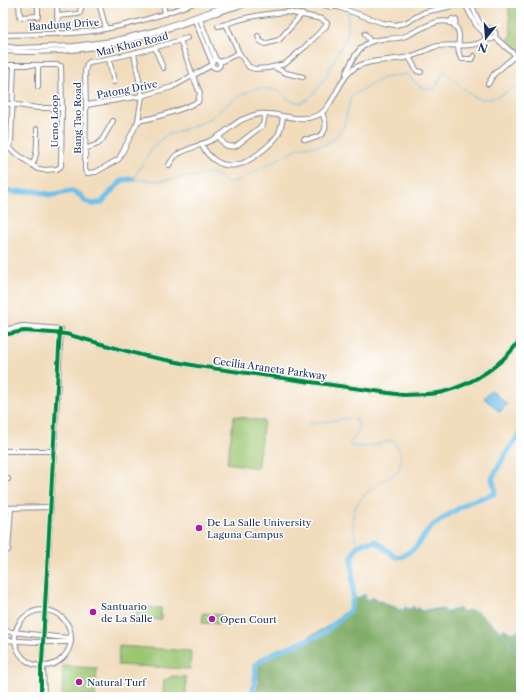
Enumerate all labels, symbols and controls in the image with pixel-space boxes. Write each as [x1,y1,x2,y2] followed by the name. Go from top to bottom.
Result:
[28,16,100,33] street label: Bandung Drive
[466,18,506,58] north arrow
[95,29,170,60] street label: Mai Khao Road
[476,39,490,56] text: N
[96,77,159,102] street label: Patong Drive
[71,82,84,154] street label: Bang Tao Road
[48,94,61,148] street label: Ueno Loop
[212,354,328,383] street label: Cecilia Araneta Parkway
[207,516,312,541] place label: De La Salle University Laguna Campus
[194,523,204,533] marker: De La Salle University Laguna Campus
[101,600,153,625] place label: Santuario de La Salle
[88,607,98,617] marker: Santuario de La Salle
[220,613,277,626] place label: Open Court
[207,614,217,624] marker: Open Court
[87,676,147,689] place label: Natural Turf
[74,677,84,687] marker: Natural Turf

